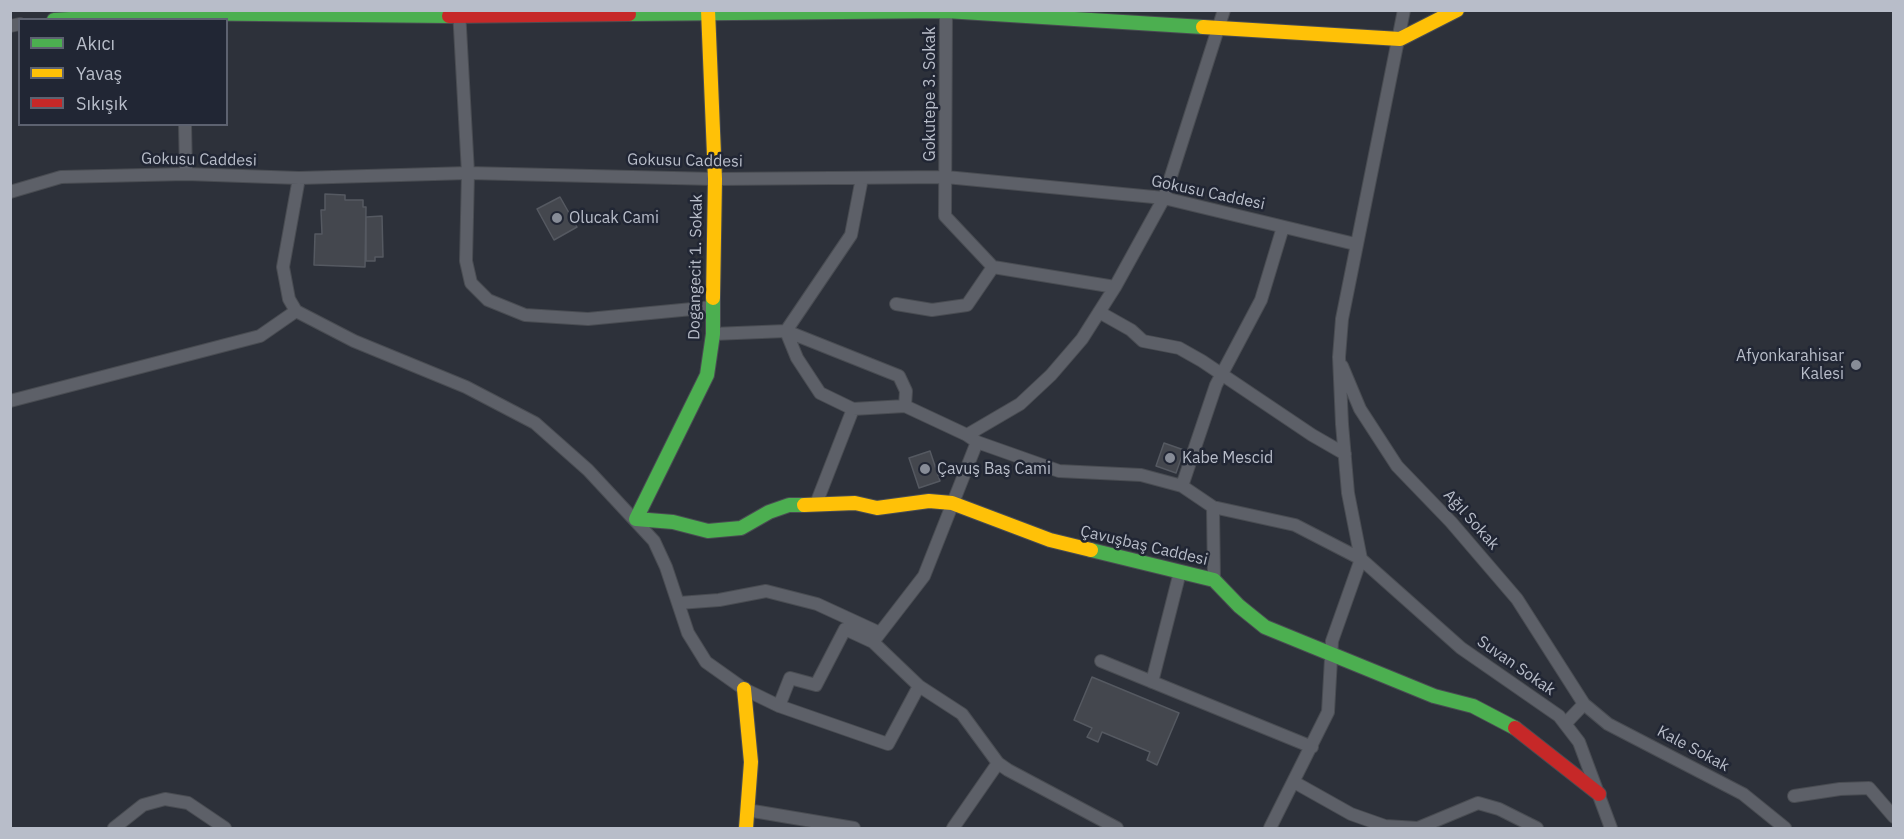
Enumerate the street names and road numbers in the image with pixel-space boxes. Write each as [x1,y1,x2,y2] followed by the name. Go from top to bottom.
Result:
[920,27,940,161] street label: Gokutepe 3. Sokak
[141,149,257,171] street label: Gokusu Caddesi
[627,150,743,172] street label: Gokusu Caddesi
[1149,172,1267,214] street label: Gokusu Caddesi
[685,194,707,340] street label: Dogangecit 1. Sokak
[1439,486,1503,554] street label: Ağıl Sokak
[1078,522,1210,570] street label: Çavuşbaş Caddesi
[1473,632,1559,700] street label: Suvan Sokak
[1654,722,1732,776] street label: Kale Sokak

